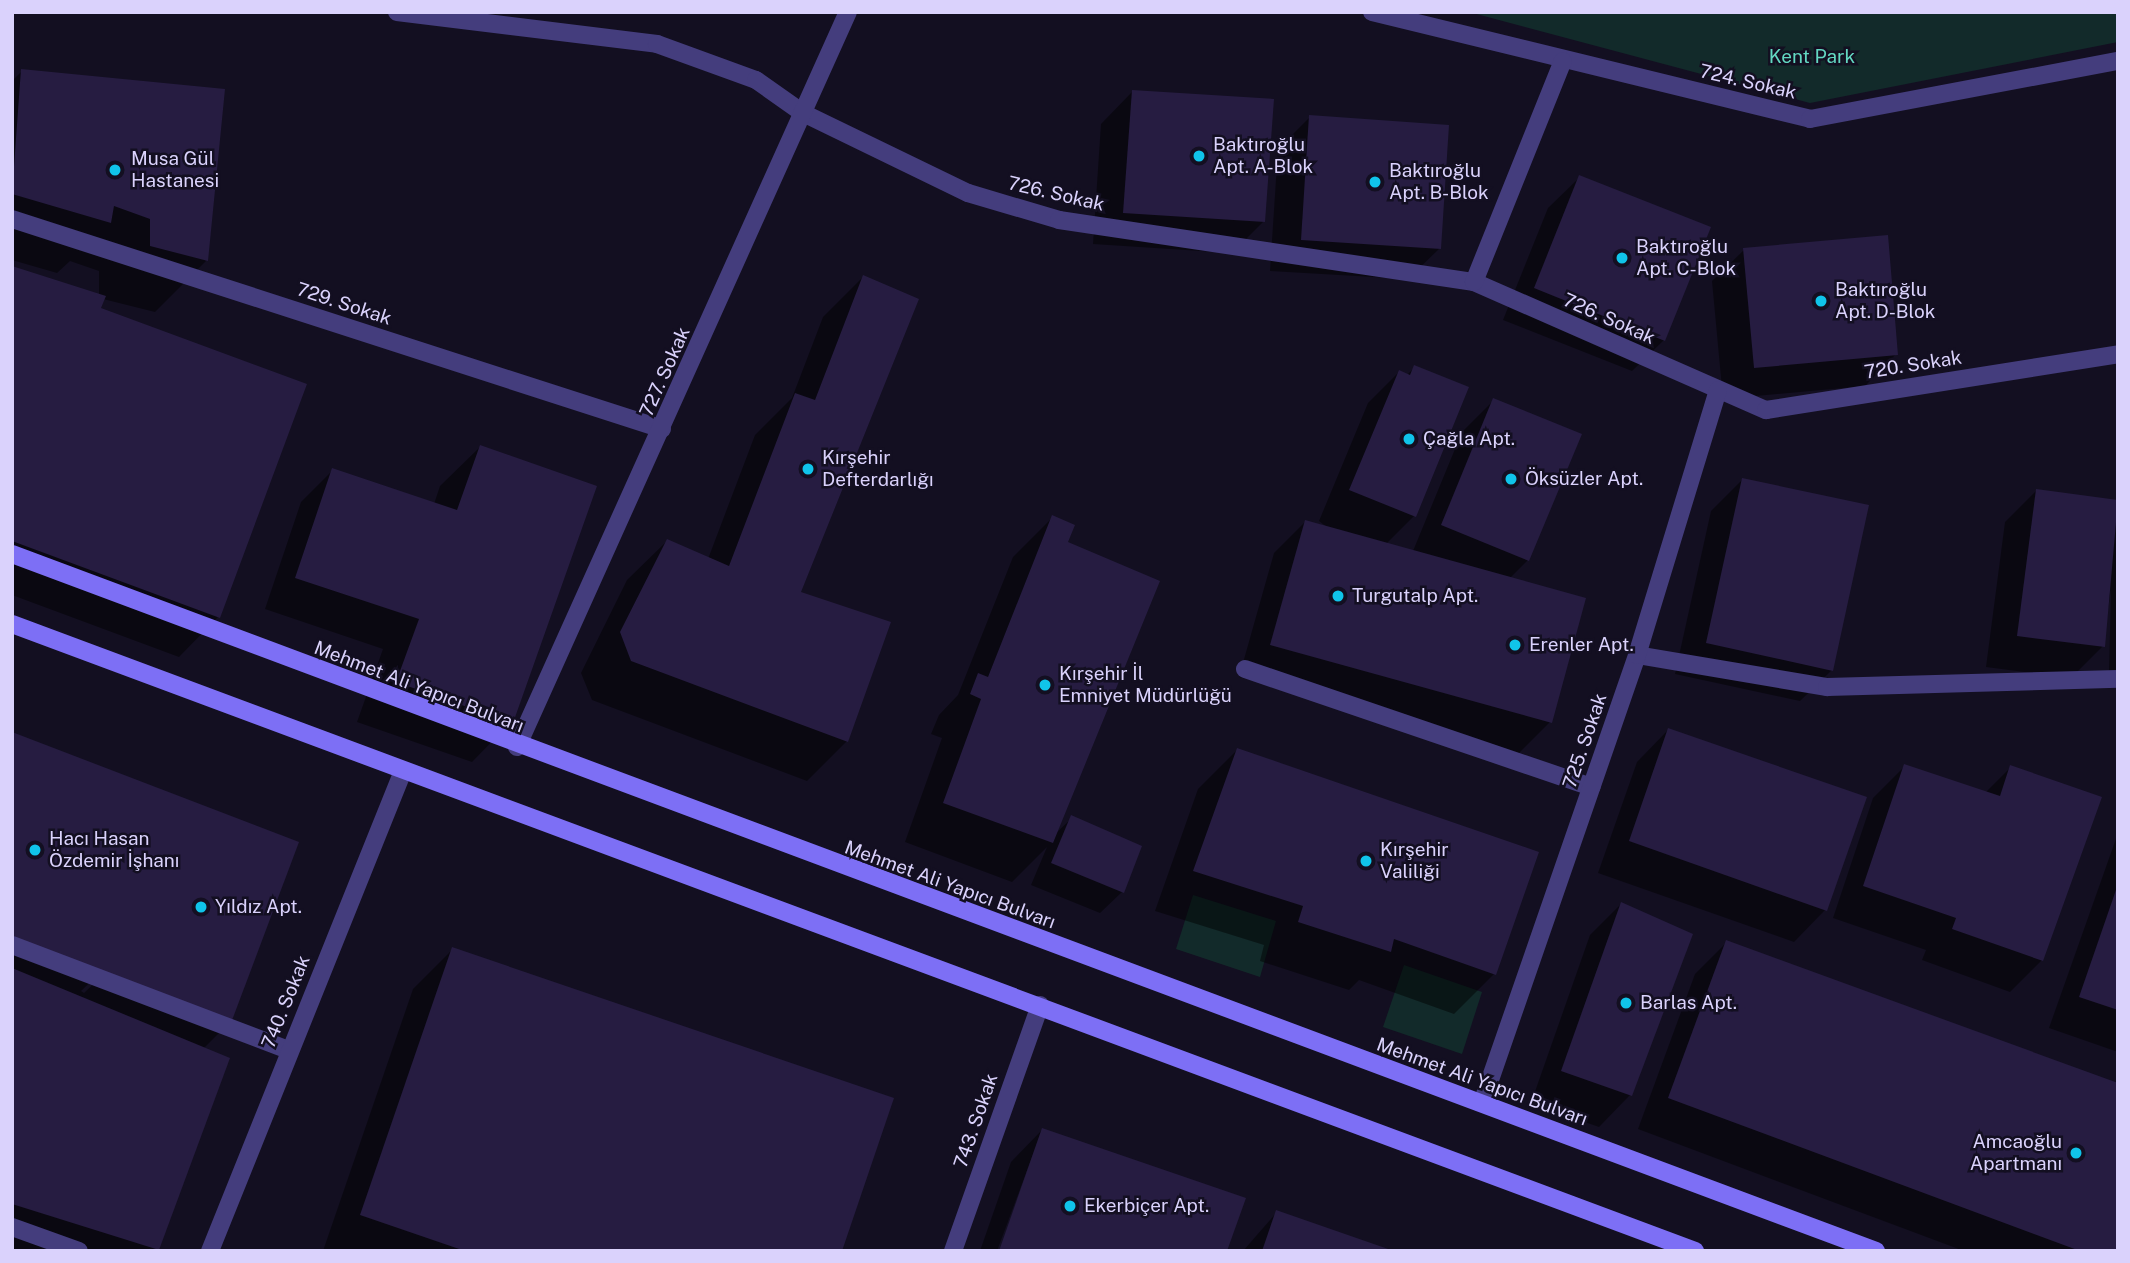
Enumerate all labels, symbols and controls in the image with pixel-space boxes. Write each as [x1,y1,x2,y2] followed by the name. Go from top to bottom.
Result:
[1769,46,1855,68] park label: Kent Park
[1697,60,1799,104] street label: 724. Sokak
[1213,134,1313,178] place label: Baktıroğlu Apt. A-Blok
[131,148,219,192] place label: Musa Gül Hastanesi
[1191,148,1207,164] marker: Baktıroğlu Apt. A-Blok
[105,160,125,180] marker: Musa Gül Hastanesi
[1389,160,1489,204] place label: Baktıroğlu Apt. B-Blok
[1005,172,1107,216] street label: 726. Sokak
[1367,174,1383,190] marker: Baktıroğlu Apt. B-Blok
[1636,236,1736,280] place label: Baktıroğlu Apt. C-Blok
[1614,250,1630,266] marker: Baktıroğlu Apt. C-Blok
[294,278,394,330] street label: 729. Sokak
[1835,279,1935,323] place label: Baktıroğlu Apt. D-Blok
[1559,289,1659,349] street label: 726. Sokak
[1813,293,1829,309] marker: Baktıroğlu Apt. D-Blok
[635,324,695,420] street label: 727. Sokak
[1863,346,1963,384] street label: 720. Sokak
[1423,428,1515,450] place label: Çağla Apt.
[1401,431,1417,447] marker: Çağla Apt.
[822,447,934,491] place label: Kırşehir Defterdarlığı
[800,461,816,477] marker: Kırşehir Defterdarlığı
[1525,468,1643,490] place label: Öksüzler Apt.
[1503,471,1519,487] marker: Öksüzler Apt.
[1352,585,1479,607] place label: Turgutalp Apt.
[1330,588,1346,604] marker: Turgutalp Apt.
[1529,634,1634,656] place label: Erenler Apt.
[311,636,527,738] street label: Mehmet Ali Yapıcı Bulvarı
[1507,637,1523,653] marker: Erenler Apt.
[1059,663,1232,707] place label: Kırşehir İl Emniyet Müdürlüğü
[1037,677,1053,693] marker: Kırşehir İl Emniyet Müdürlüğü
[1558,690,1612,792] street label: 725. Sokak
[49,828,179,872] place label: Hacı Hasan Özdemir İşhanı
[841,836,1059,934] street label: Mehmet Ali Yapıcı Bulvarı
[1380,839,1449,883] place label: Kırşehir Valiliği
[27,842,43,858] marker: Hacı Hasan Özdemir İşhanı
[1358,853,1374,869] marker: Kırşehir Valiliği
[215,896,302,918] place label: Yıldız Apt.
[193,899,209,915] marker: Yıldız Apt.
[257,952,315,1052] street label: 740. Sokak
[1640,992,1737,1014] place label: Barlas Apt.
[1618,995,1634,1011] marker: Barlas Apt.
[1373,1033,1591,1131] street label: Mehmet Ali Yapıcı Bulvarı
[949,1071,1003,1171] street label: 743. Sokak
[1970,1131,2062,1175] place label: Amcaoğlu Apartmanı
[2068,1145,2084,1161] marker: Amcaoğlu Apartmanı
[1084,1195,1209,1217] place label: Ekerbiçer Apt.
[1062,1198,1078,1214] marker: Ekerbiçer Apt.

